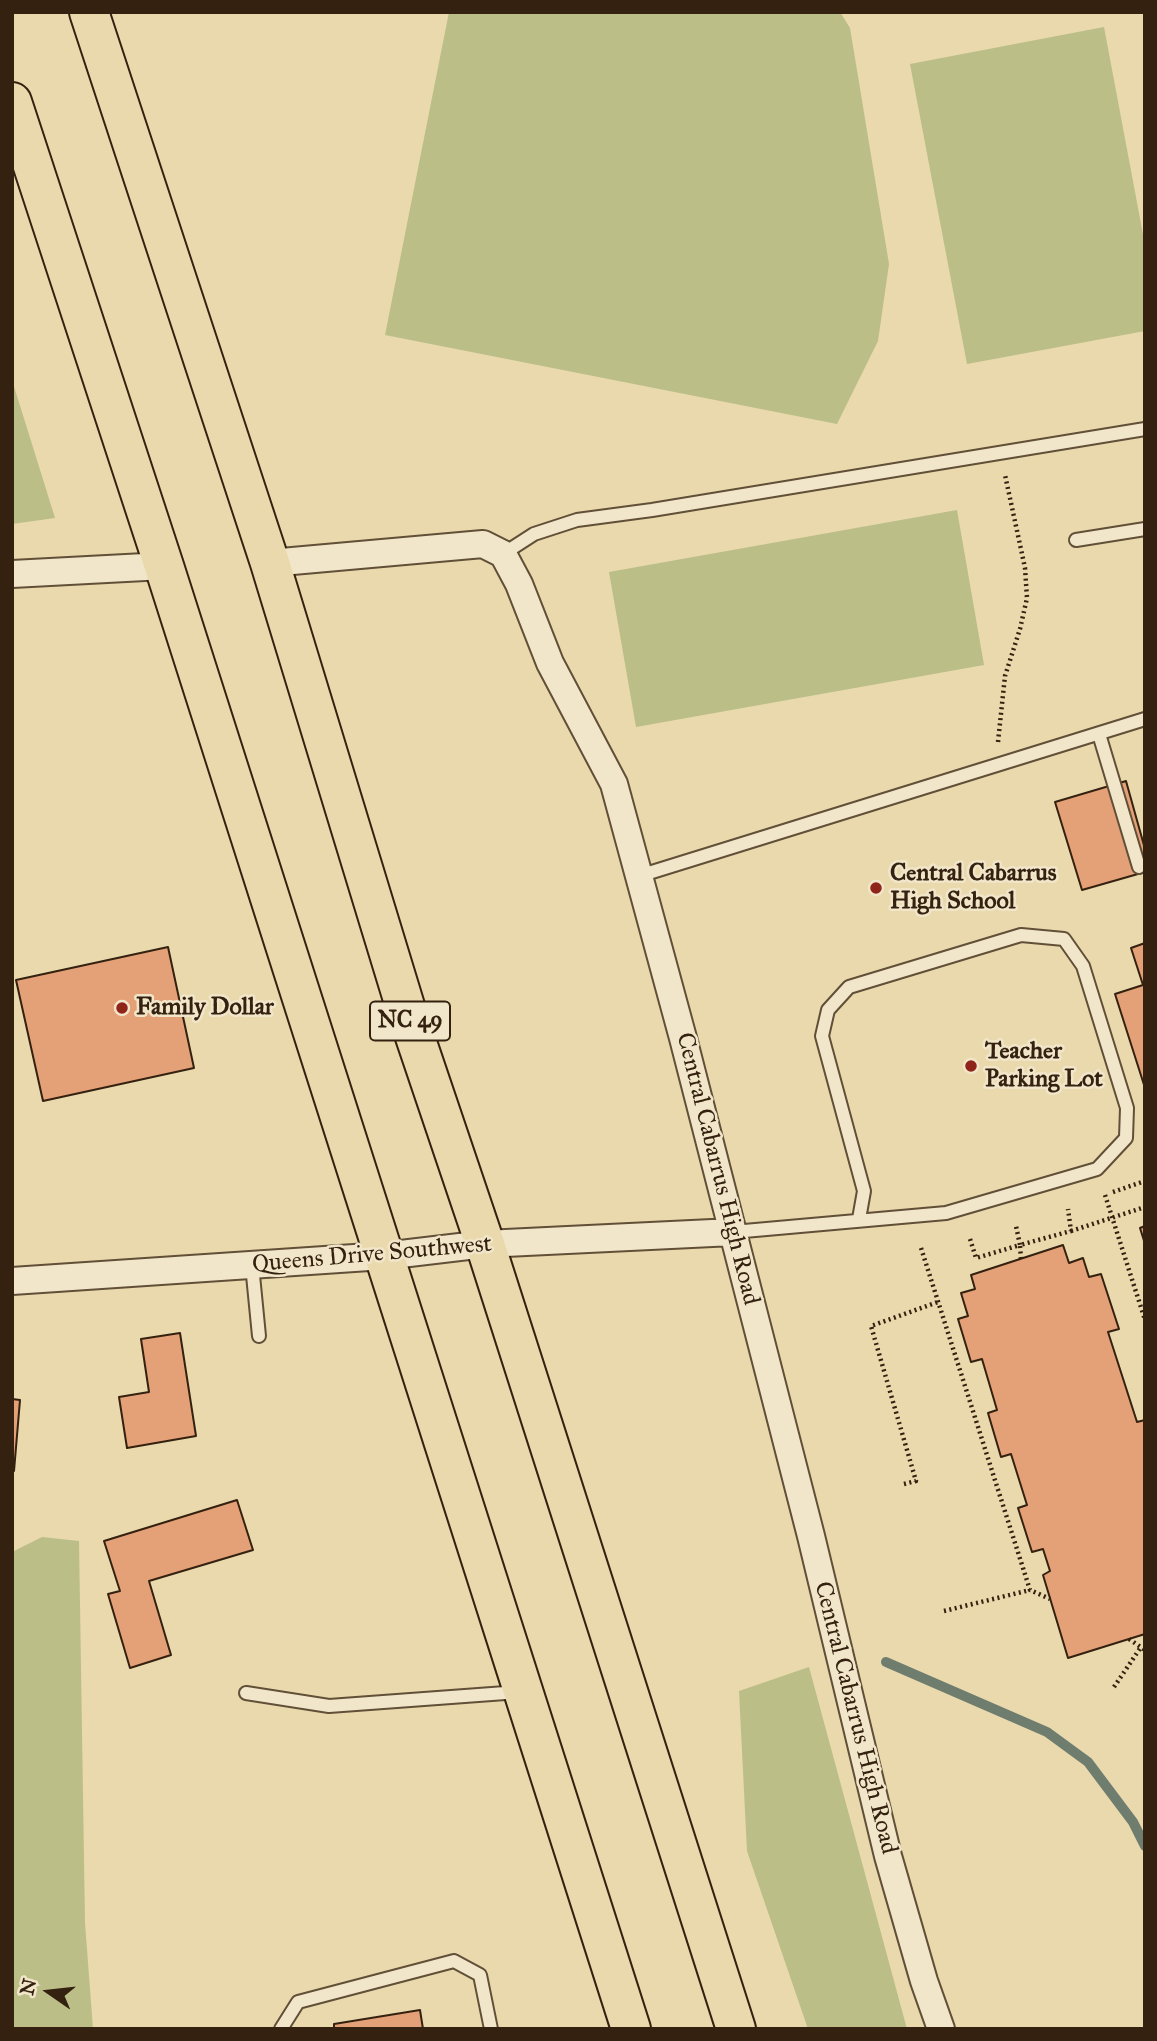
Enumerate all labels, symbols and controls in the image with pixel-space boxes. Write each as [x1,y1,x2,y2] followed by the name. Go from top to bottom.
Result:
[890,860,1056,916] place label: Central Cabarrus High School
[868,880,884,896] marker: Central Cabarrus High School
[136,994,274,1022] place label: Family Dollar
[114,1000,130,1016] marker: Family Dollar
[370,1002,450,1040] road number: NC 49
[669,1030,765,1308] street label: Central Cabarrus High Road
[985,1038,1103,1094] place label: Teacher Parking Lot
[963,1058,979,1074] marker: Teacher Parking Lot
[251,1230,493,1280] street label: Queens Drive Southwest
[807,1579,903,1857] street label: Central Cabarrus High Road
[14,1957,84,2027] north arrow
[15,1976,41,1997] text: N

